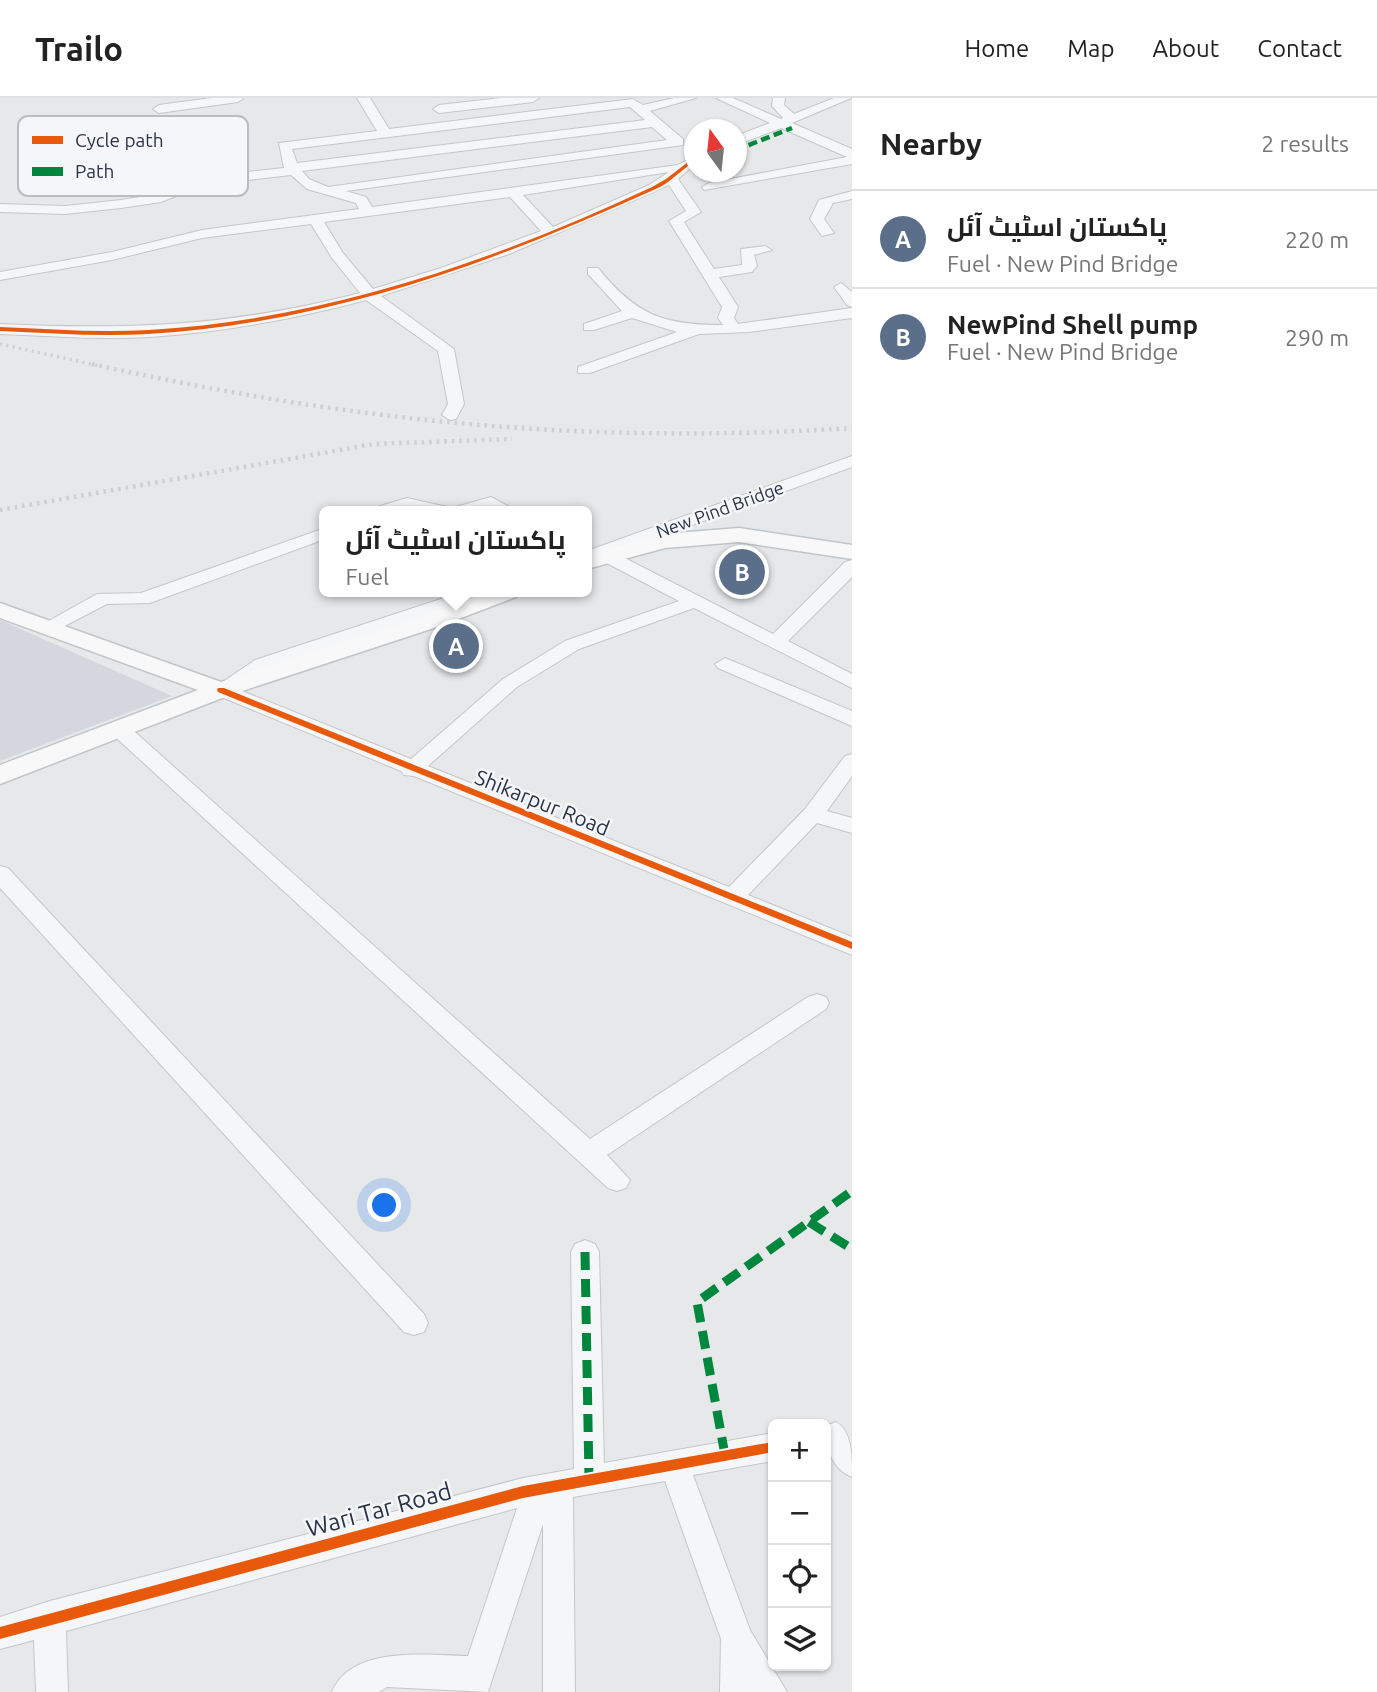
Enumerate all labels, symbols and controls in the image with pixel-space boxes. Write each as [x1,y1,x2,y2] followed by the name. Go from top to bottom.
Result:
[35,30,123,67] text: Trailo
[964,35,1029,62] text: Home
[1067,35,1114,62] text: Map
[1152,35,1219,62] text: About
[1257,35,1342,62] text: Contact
[18,116,248,196] legend
[684,119,747,182] north arrow
[880,127,982,161] text: Nearby
[75,129,164,151] text: Cycle path
[1261,131,1349,156] text: 2 results
[75,160,114,182] text: Path
[947,212,1167,241] text: پاکستان اسٹیٹ آئل
[895,227,911,252] text: A
[1285,227,1349,252] text: 220 m
[947,251,1179,276] text: Fuel · New Pind Bridge
[947,310,1198,339] text: NewPind Shell pump
[895,325,911,350] text: B
[1285,325,1349,350] text: 290 m
[947,339,1179,364] text: Fuel · New Pind Bridge
[653,477,786,541] street label: New Pind Bridge
[319,506,592,597] popup
[346,525,565,554] text: پاکستان اسٹیٹ آئل
[719,546,765,598] pin: B
[346,564,389,589] text: Fuel
[433,620,479,672] pin: A
[472,764,613,840] street label: Shikarpur Road
[367,1188,401,1222] your location
[768,1419,831,1671] map controls
[768,1419,831,1482] button: +
[303,1477,454,1542] street label: Wari Tar Road
[768,1482,831,1545] button: −
[768,1545,831,1608] button: locate
[768,1608,831,1671] button: layers

